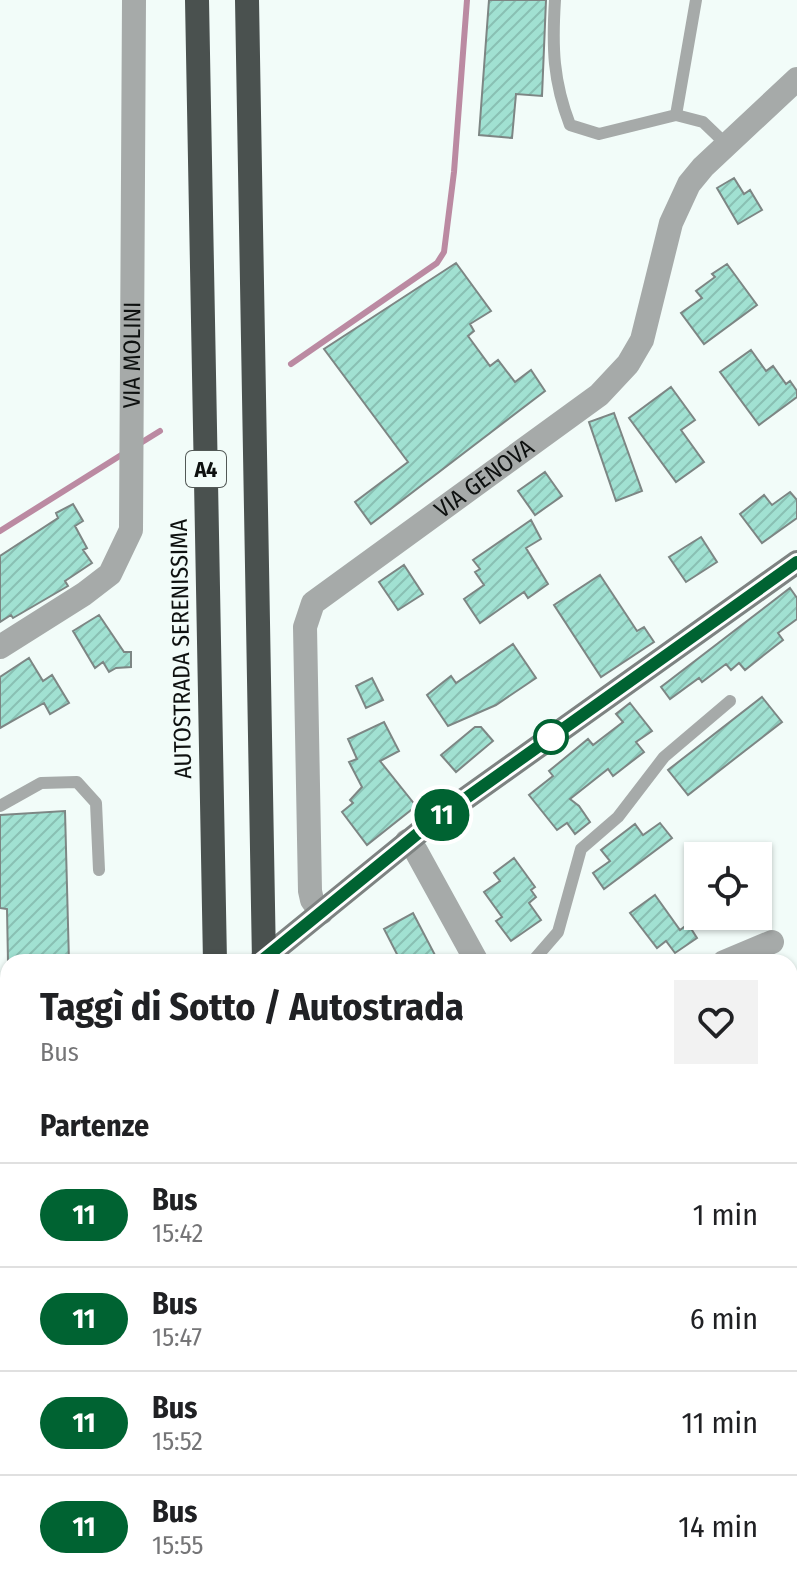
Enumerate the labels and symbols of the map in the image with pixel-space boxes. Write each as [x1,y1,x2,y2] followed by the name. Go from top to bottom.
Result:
[118,302,146,408] street label: VIA MOLINI
[429,433,540,524] street label: VIA GENOVA
[186,451,226,487] road number: A4
[165,518,197,779] street label: AUTOSTRADA SERENISSIMA
[534,720,568,754] unlabelled marker
[406,789,478,841] line badge: 11

